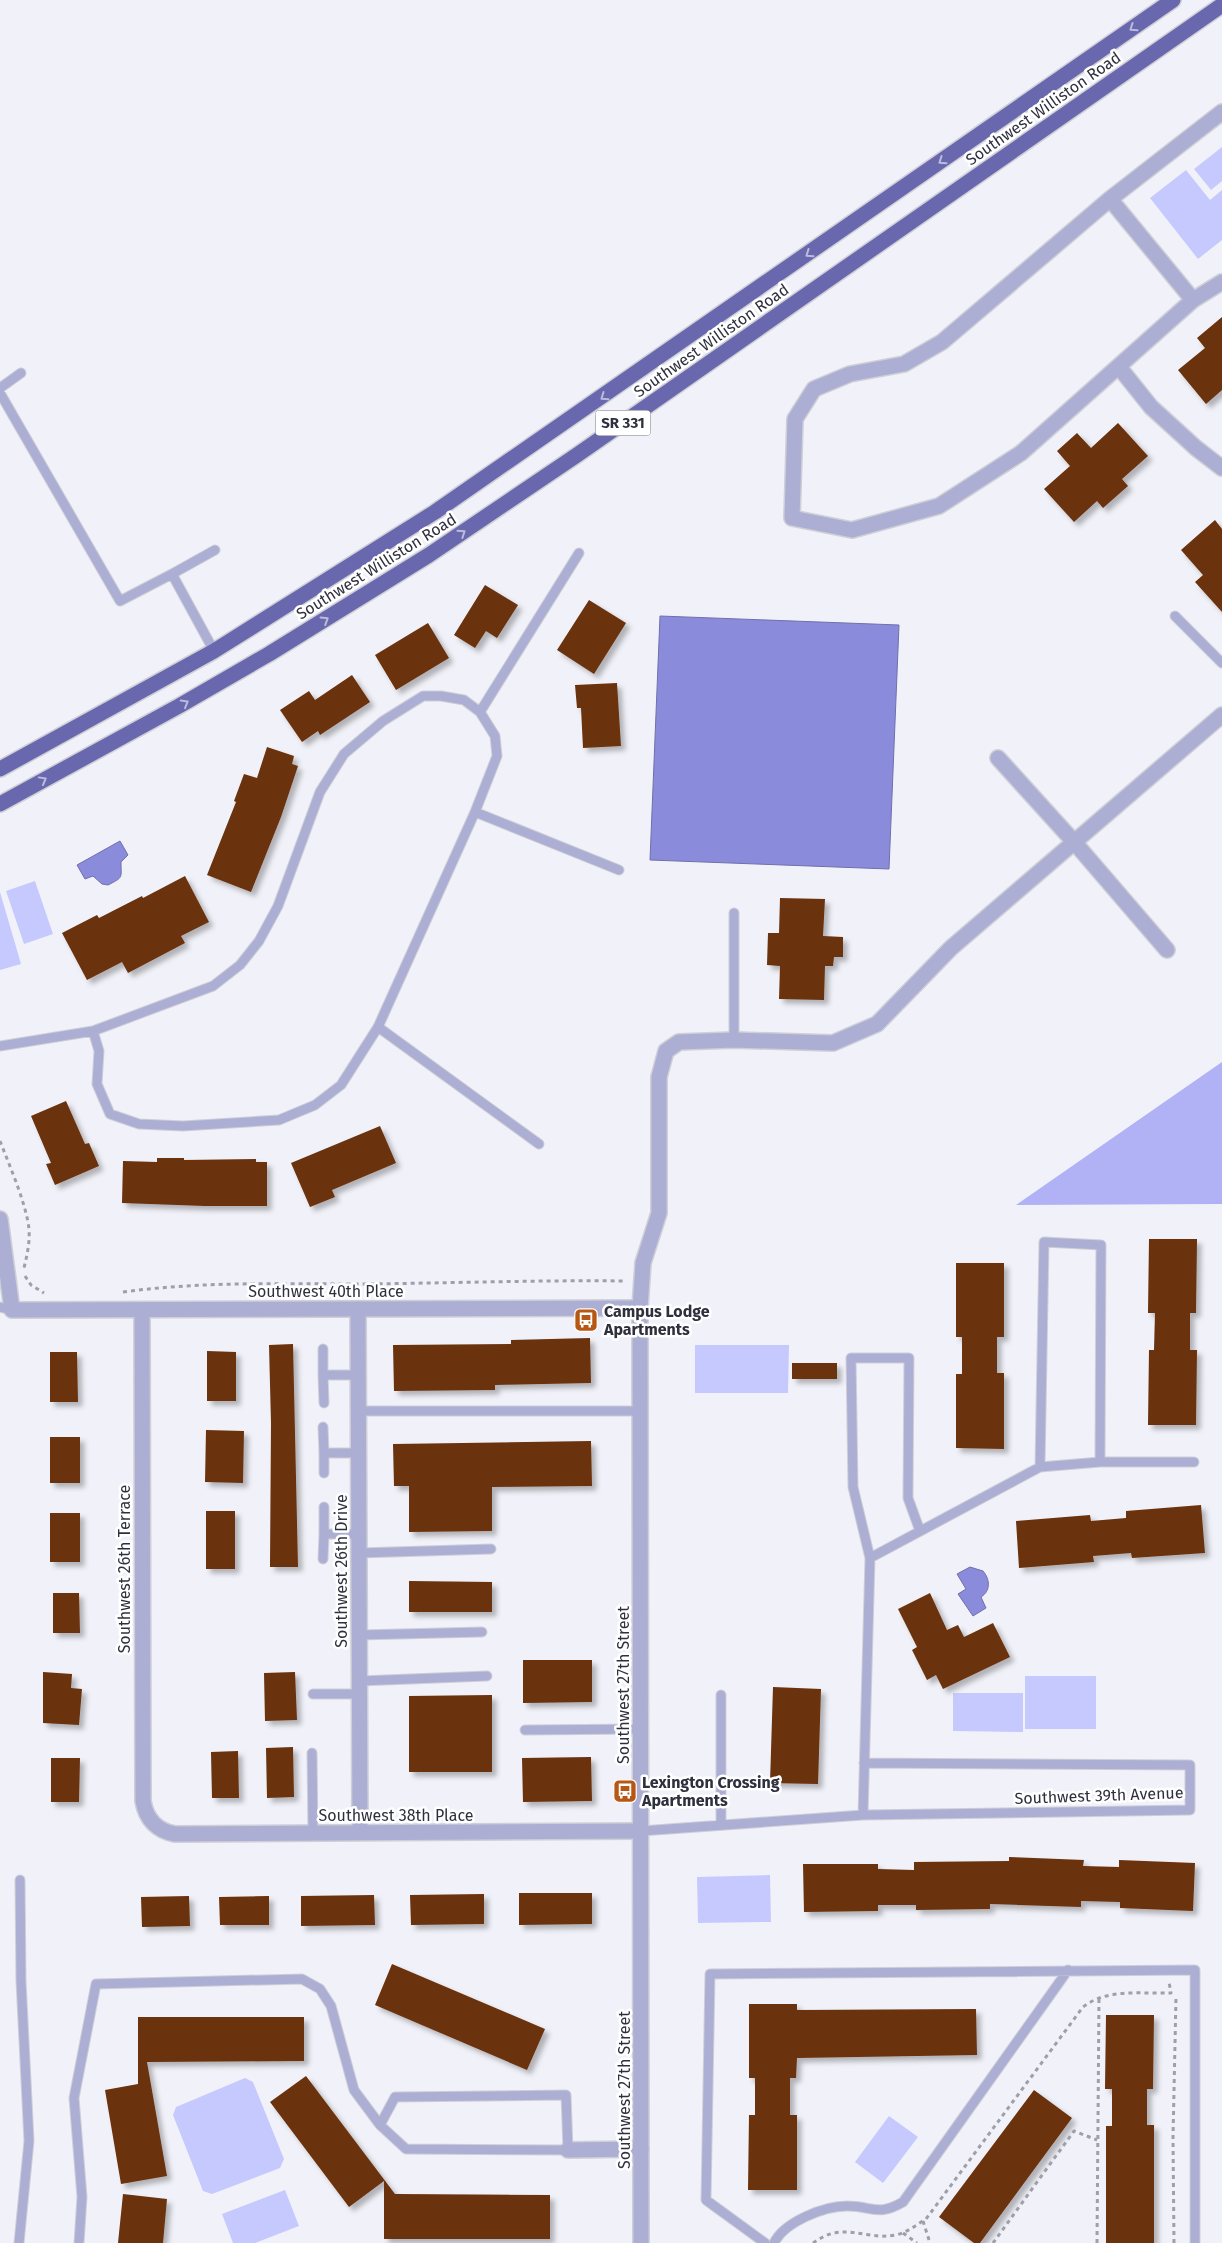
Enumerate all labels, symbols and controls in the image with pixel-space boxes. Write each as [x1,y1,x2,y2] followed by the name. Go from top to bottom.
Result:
[1129,22,1139,31] one-way arrow
[962,48,1124,169] street label: Southwest Williston Road
[939,155,948,164] one-way arrow
[805,248,815,257] one-way arrow
[630,280,792,401] street label: Southwest Williston Road
[600,391,610,400] one-way arrow
[596,410,650,436] road number: SR 331
[293,509,460,623] street label: Southwest Williston Road
[457,530,466,539] one-way arrow
[320,616,329,626] one-way arrow
[180,699,189,709] one-way arrow
[37,777,46,787] one-way arrow
[248,1282,404,1301] street label: Southwest 40th Place
[603,1302,710,1339] place label: Campus Lodge Apartments
[573,1307,599,1333] bus stop icon: Campus Lodge Apartments
[115,1485,134,1653] street label: Southwest 26th Terrace
[332,1494,351,1648] street label: Southwest 26th Drive
[614,1606,633,1764] street label: Southwest 27th Street
[641,1773,780,1810] place label: Lexington Crossing Apartments
[612,1778,638,1804] bus stop icon: Lexington Crossing Apartments
[1014,1783,1184,1808] street label: Southwest 39th Avenue
[319,1806,473,1825] street label: Southwest 38th Place
[615,2011,634,2169] street label: Southwest 27th Street

